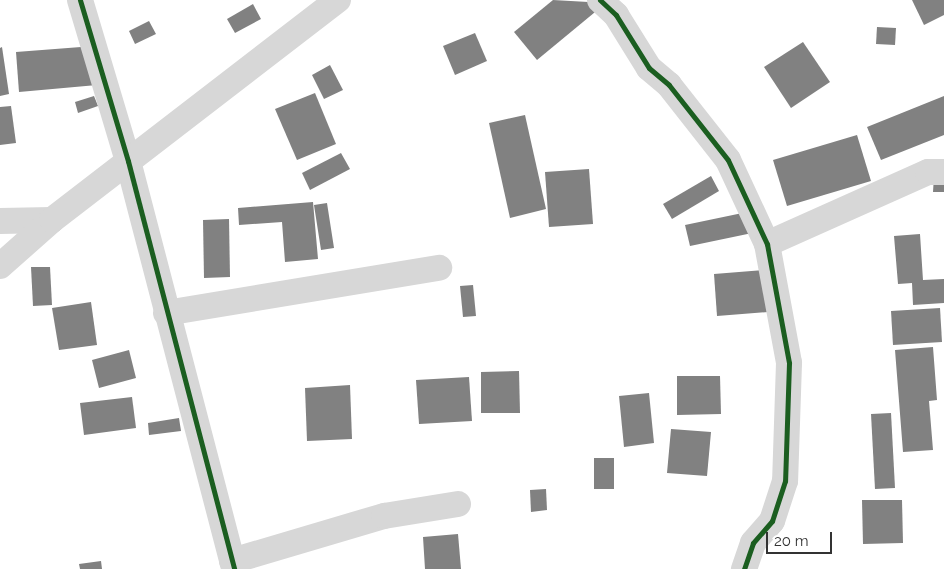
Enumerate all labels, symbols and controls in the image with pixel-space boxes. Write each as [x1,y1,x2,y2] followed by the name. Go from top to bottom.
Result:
[769,522,835,554] scale bar
[774,532,809,550] text: 20 m

